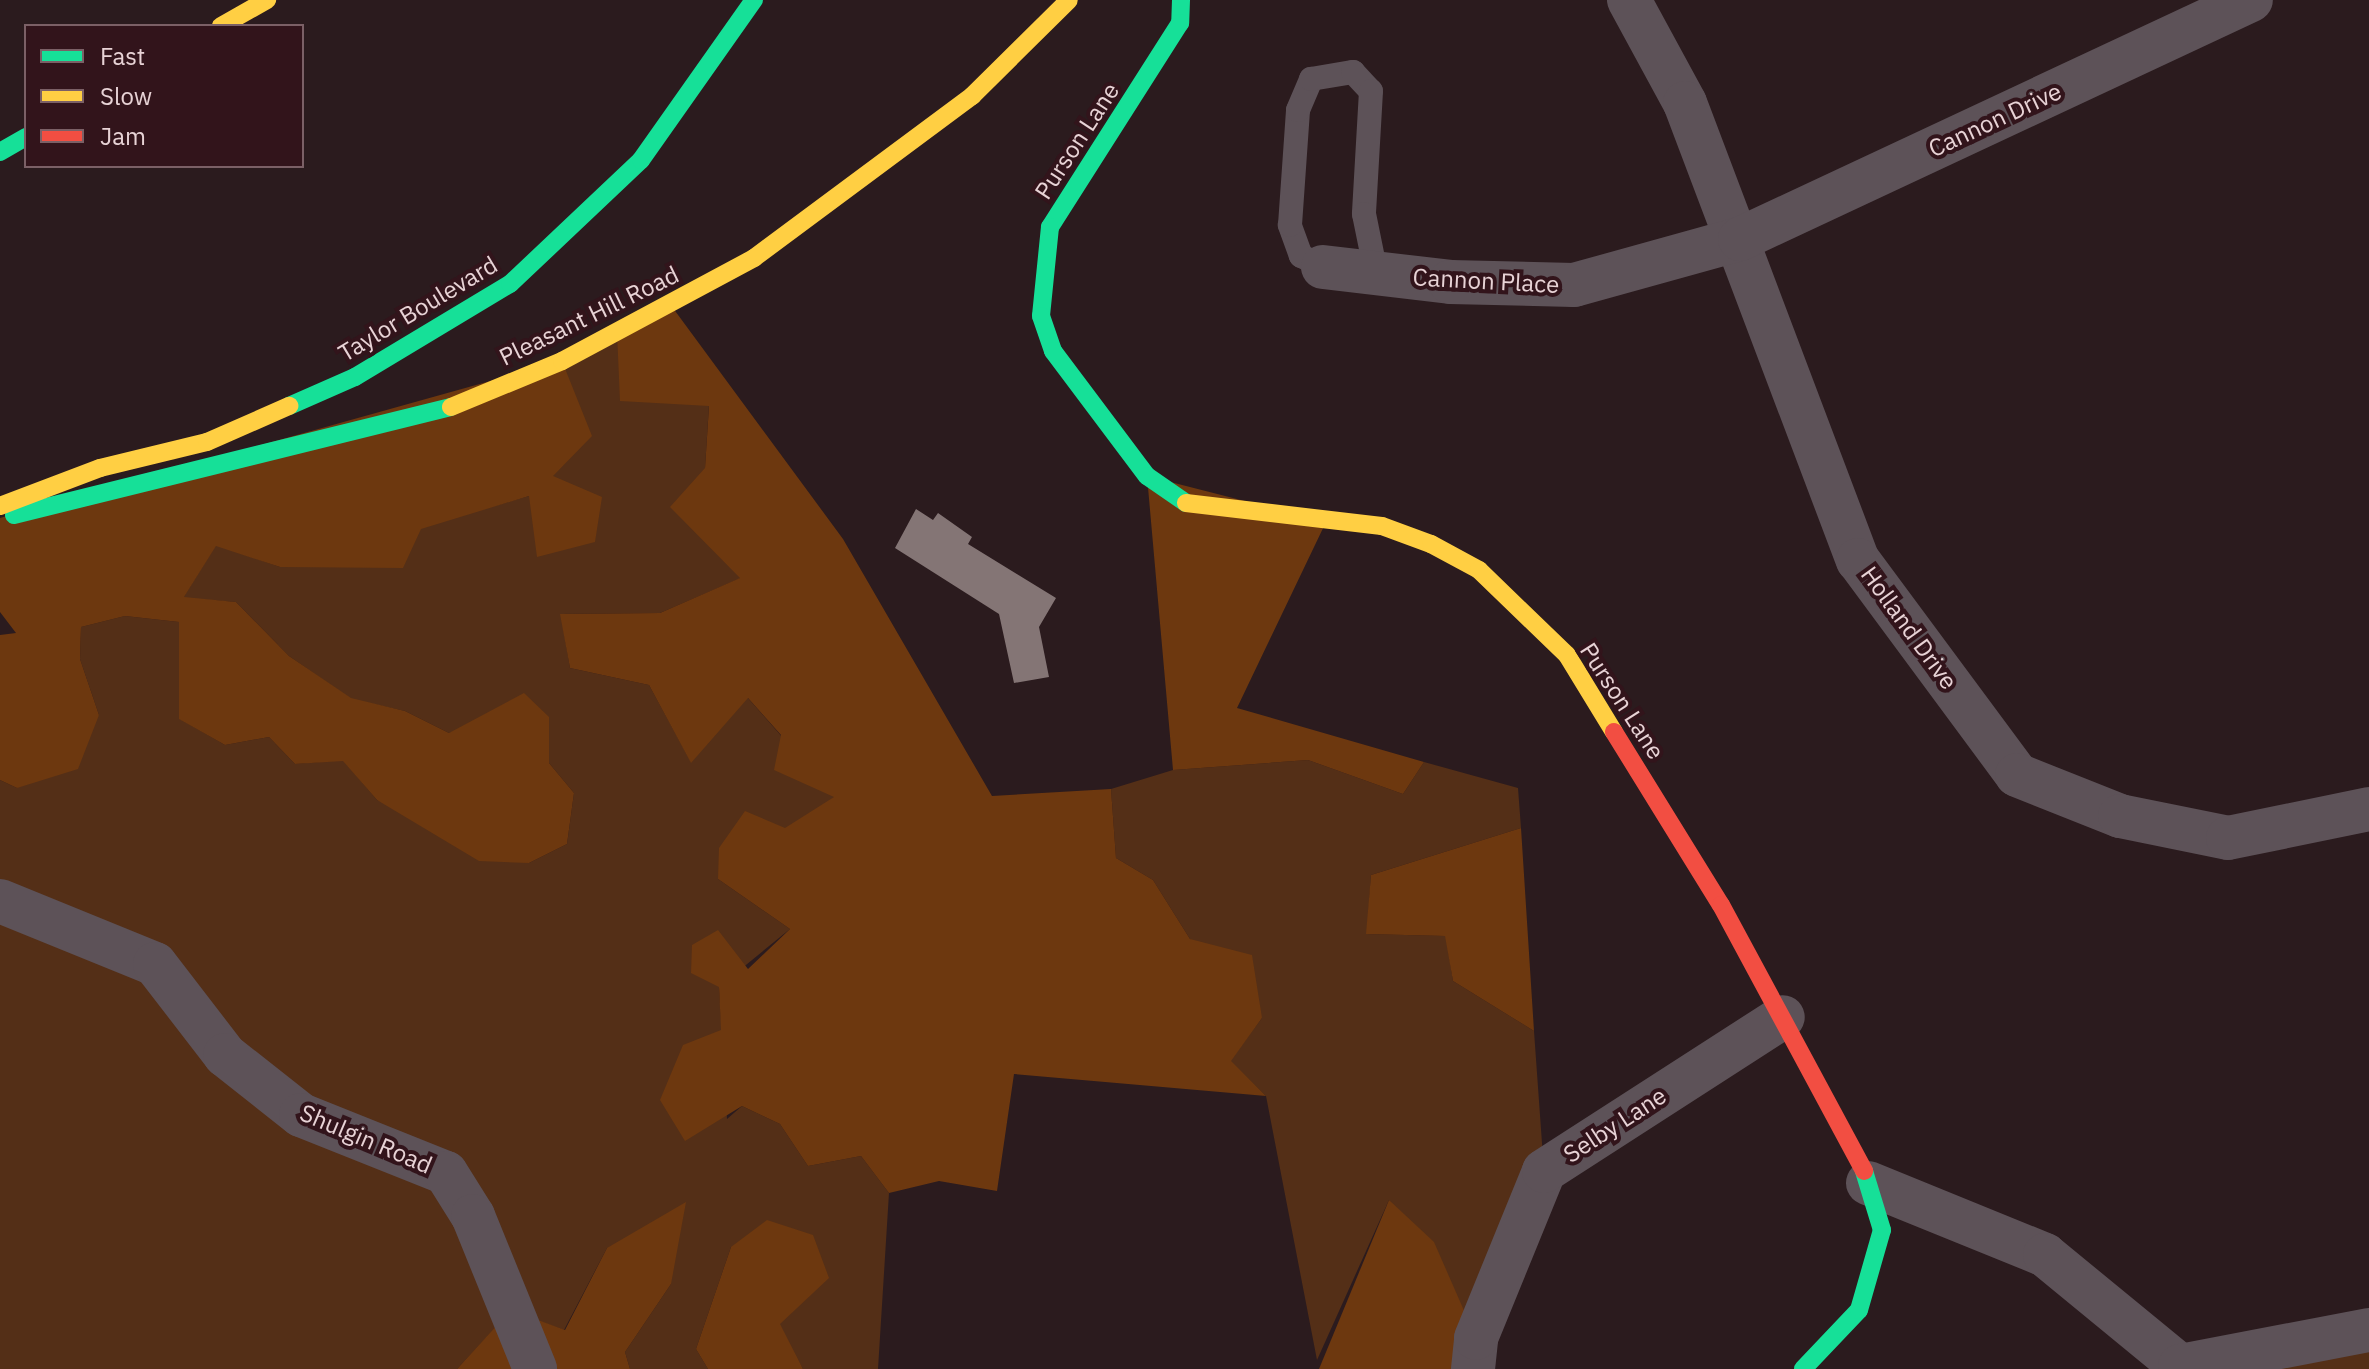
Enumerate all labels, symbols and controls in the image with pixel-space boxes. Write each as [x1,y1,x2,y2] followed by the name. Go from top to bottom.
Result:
[24,24,304,168] legend
[100,40,145,72] text: Fast
[1029,77,1125,205] street label: Purson Lane
[1924,77,2066,163] street label: Cannon Drive
[100,80,152,112] text: Slow
[100,120,146,152] text: Jam
[333,250,503,368] street label: Taylor Boulevard
[495,260,683,372] street label: Pleasant Hill Road
[1412,263,1560,299] street label: Cannon Place
[1855,561,1963,695] street label: Holland Drive
[1574,637,1670,765] street label: Purson Lane
[1558,1081,1672,1169] street label: Selby Lane
[296,1098,436,1180] street label: Shulgin Road

